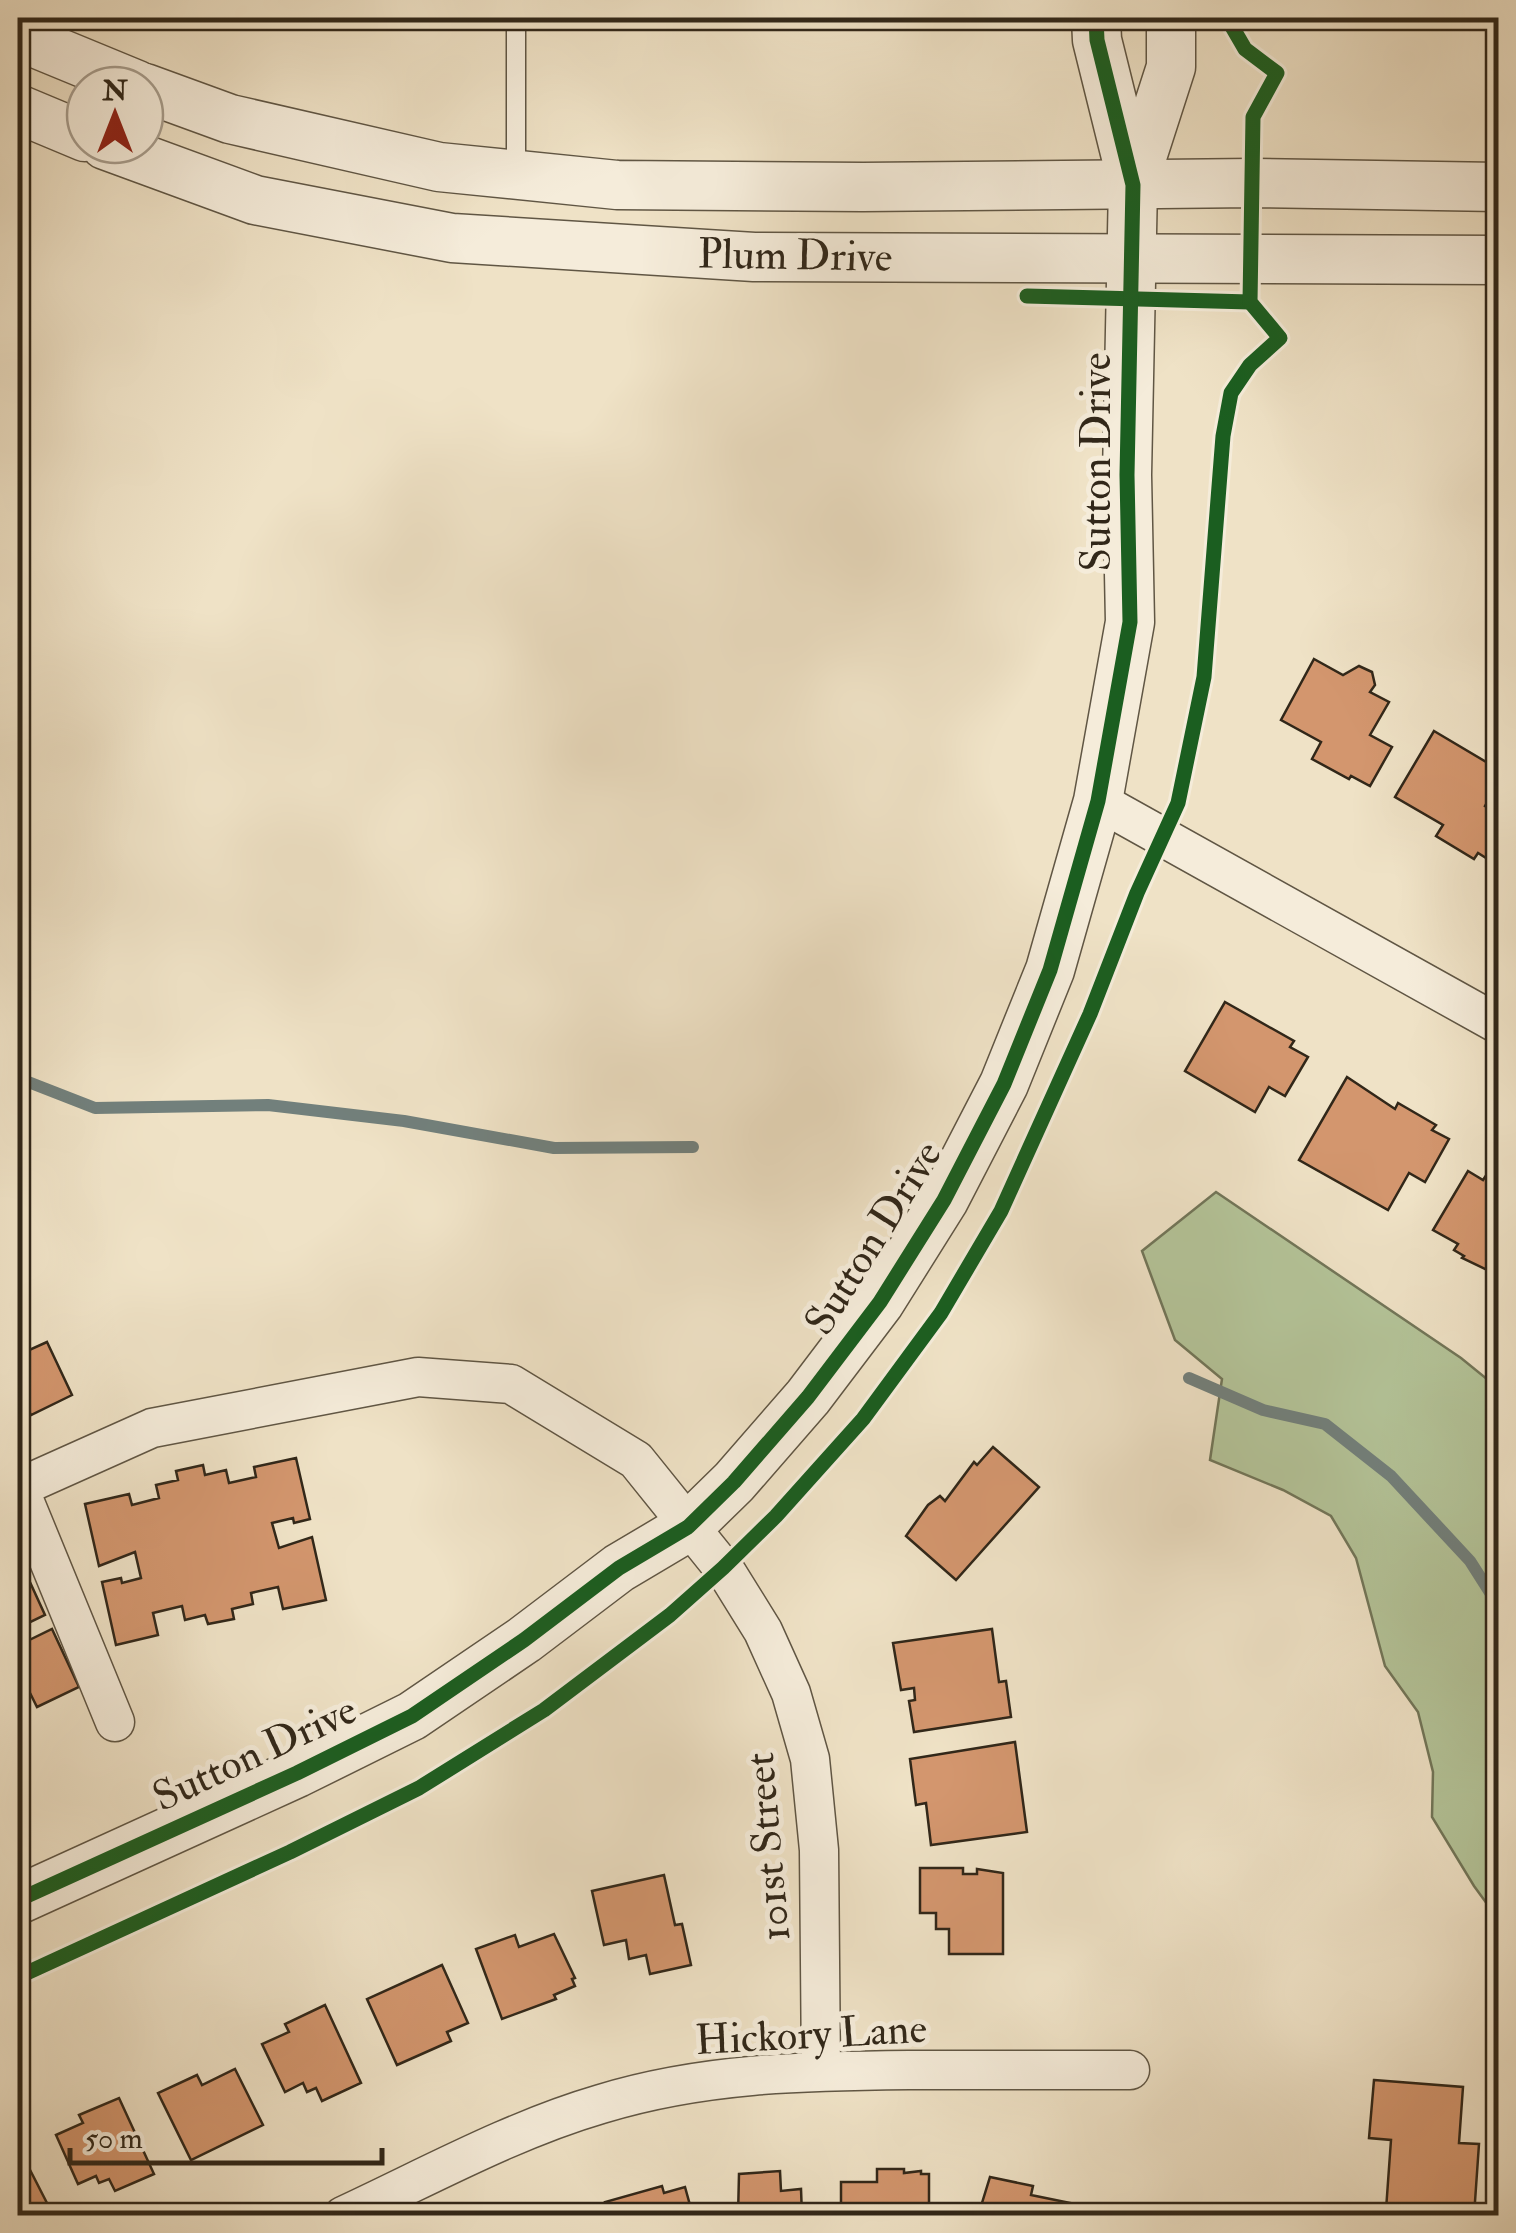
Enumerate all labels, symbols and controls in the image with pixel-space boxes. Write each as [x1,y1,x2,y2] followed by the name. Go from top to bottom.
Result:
[65,65,165,165] north arrow
[101,74,128,109] text: N
[697,228,893,284] street label: Plum Drive
[1071,353,1123,571] street label: Sutton Drive
[794,1132,954,1345] street label: Sutton Drive
[145,1684,365,1824] street label: Sutton Drive
[734,1750,802,1943] street label: 101st Street
[694,2003,928,2067] street label: Hickory Lane
[70,2103,382,2165] scale bar
[85,2120,143,2157] text: 50 m

